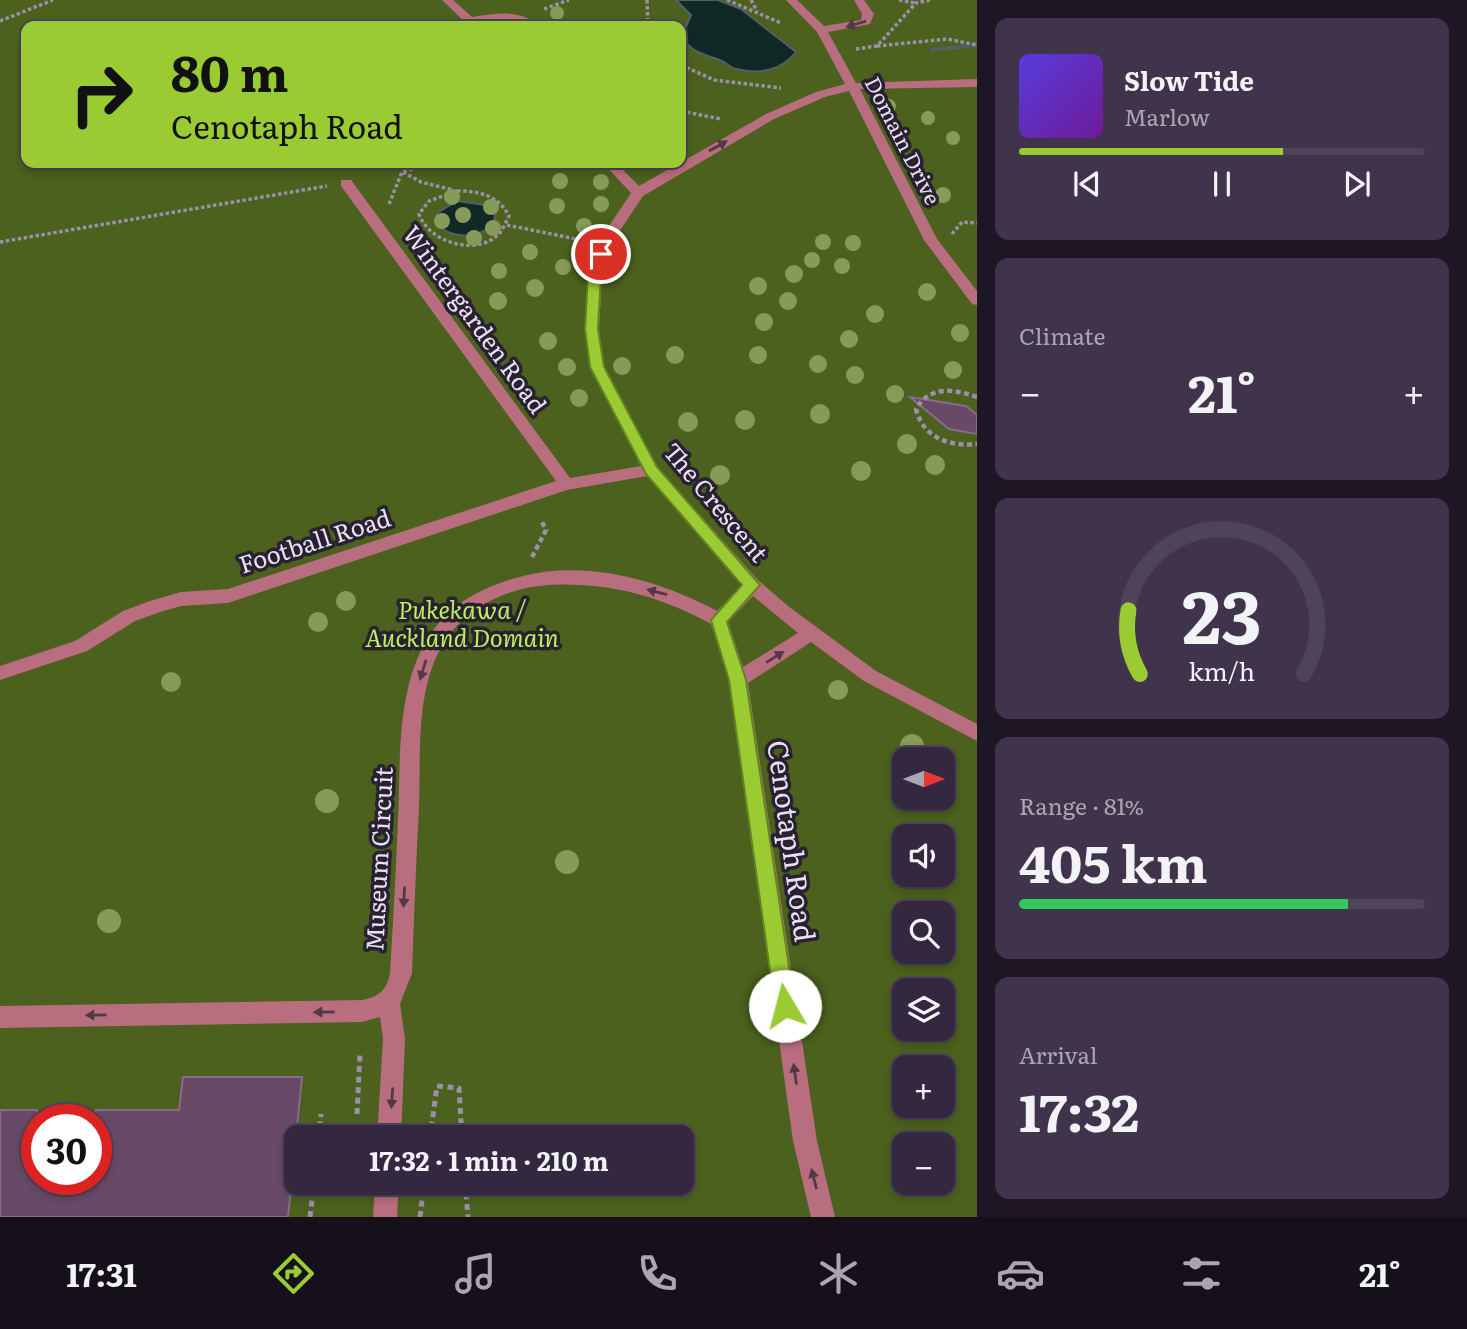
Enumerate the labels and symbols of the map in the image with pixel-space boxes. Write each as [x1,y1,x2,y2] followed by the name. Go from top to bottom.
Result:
[846,19,867,29] one-way arrow
[859,70,950,209] street label: Domain Drive
[708,141,728,153] one-way arrow
[396,217,556,420] street label: Wintergarden Road
[571,224,631,284] pin
[656,434,778,569] street label: The Crescent
[234,498,395,581] street label: Football Road
[646,587,667,597] one-way arrow
[365,591,559,654] park label: Pukekawa / Auckland Domain
[765,650,784,663] one-way arrow
[417,660,427,681] one-way arrow
[758,737,828,944] street label: Cenotaph Road
[892,747,956,810] north arrow
[355,765,400,952] street label: Museum Circuit
[399,886,410,908] one-way arrow
[748,969,822,1043] position arrow
[312,1006,334,1018] one-way arrow
[85,1010,107,1021] one-way arrow
[789,1063,800,1085] one-way arrow
[386,1087,397,1109] one-way arrow
[21,1104,112,1195] speed limit sign: 30
[808,1168,819,1190] one-way arrow

